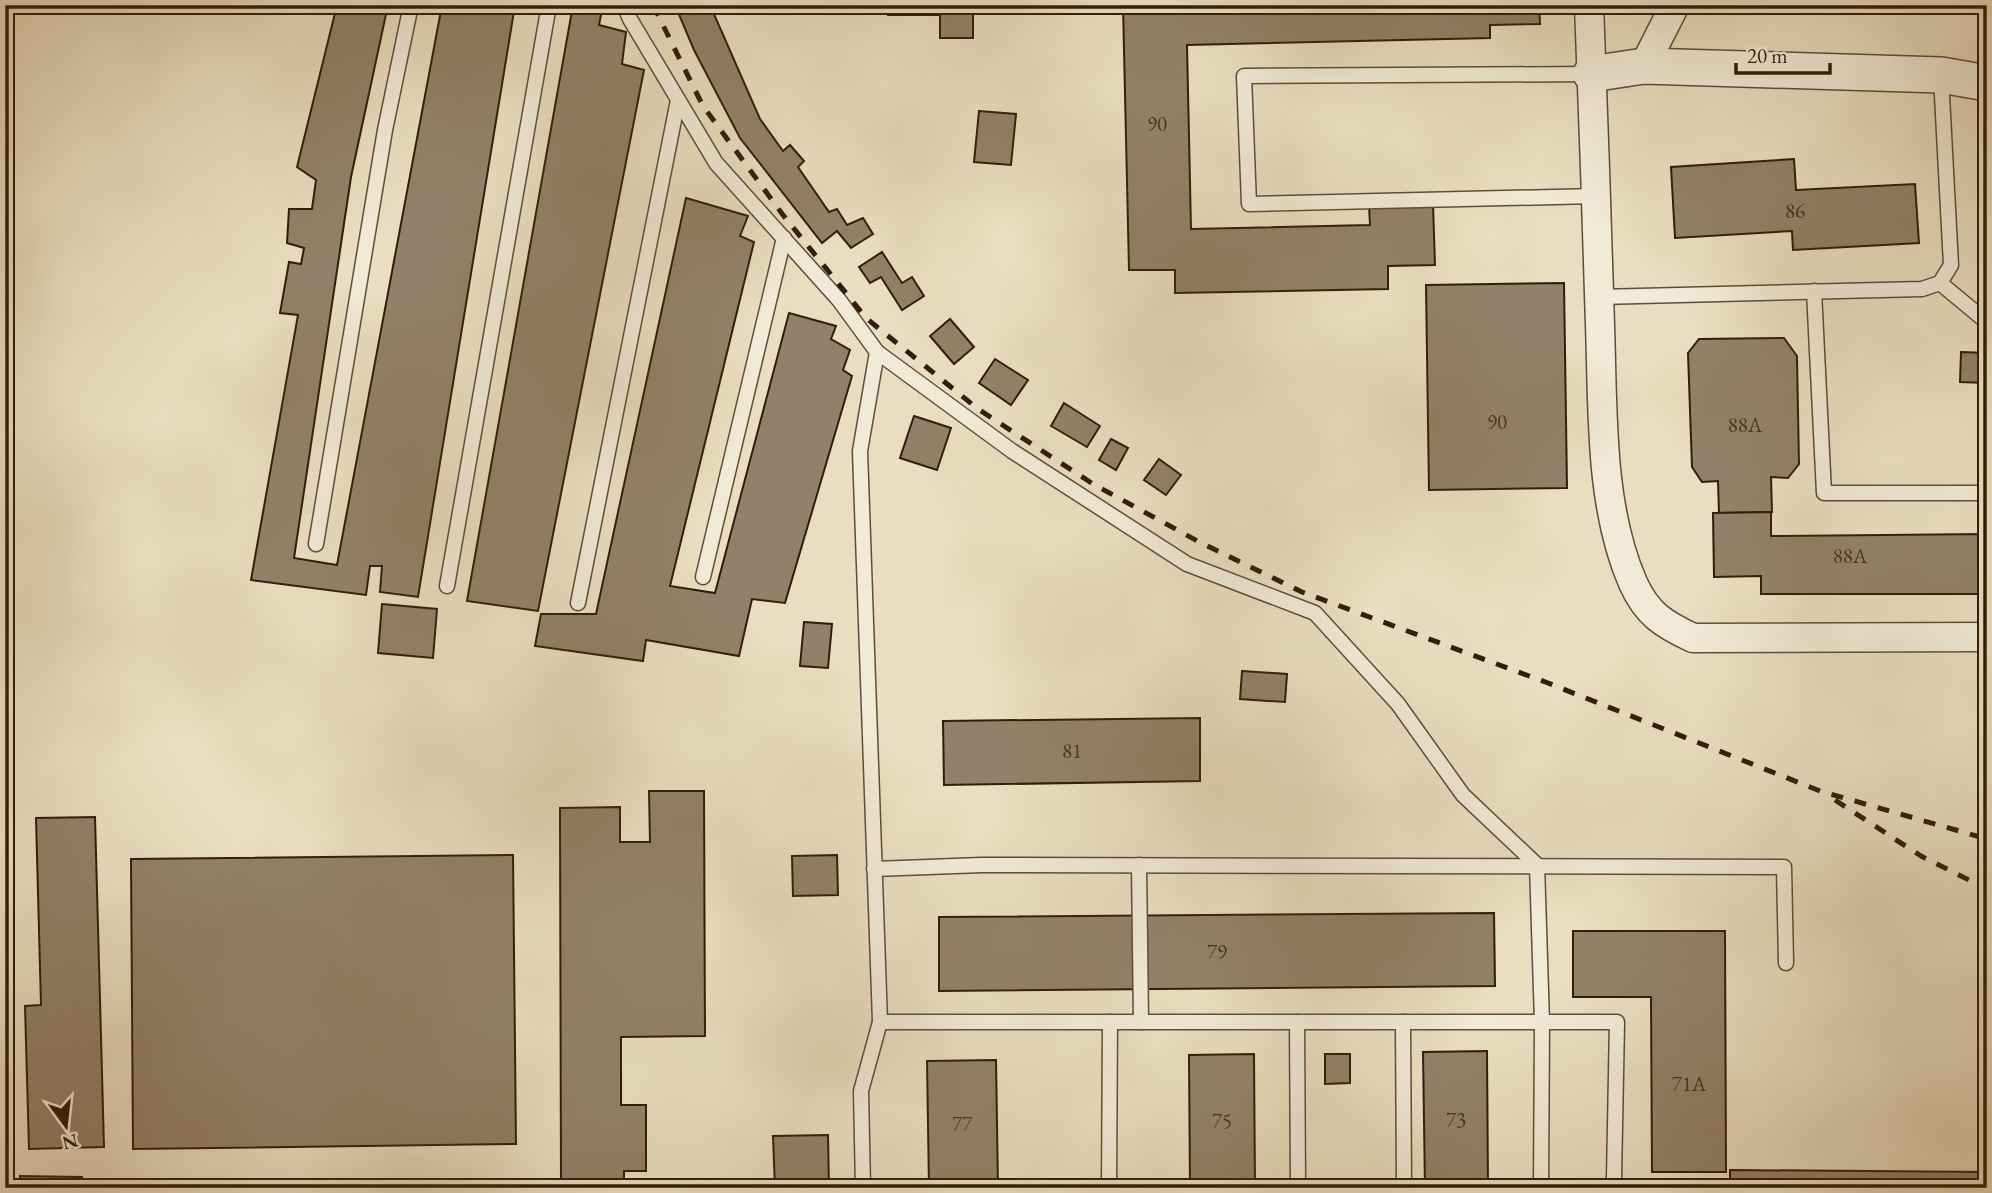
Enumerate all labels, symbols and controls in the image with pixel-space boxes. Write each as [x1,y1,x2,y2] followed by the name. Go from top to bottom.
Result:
[1736,32,1831,76] scale bar
[1747,42,1788,69] text: 20 m
[1147,110,1167,137] house number: 90
[1785,197,1805,224] house number: 86
[1487,408,1507,435] house number: 90
[1728,411,1763,438] house number: 88А
[1833,542,1868,569] house number: 88А
[1062,737,1082,764] house number: 81
[1207,938,1227,965] house number: 79
[1672,1070,1707,1097] house number: 71А
[32,1092,102,1162] north arrow
[1446,1106,1466,1133] house number: 73
[1212,1107,1232,1134] house number: 75
[952,1110,973,1137] house number: 77
[59,1128,81,1156] text: N

